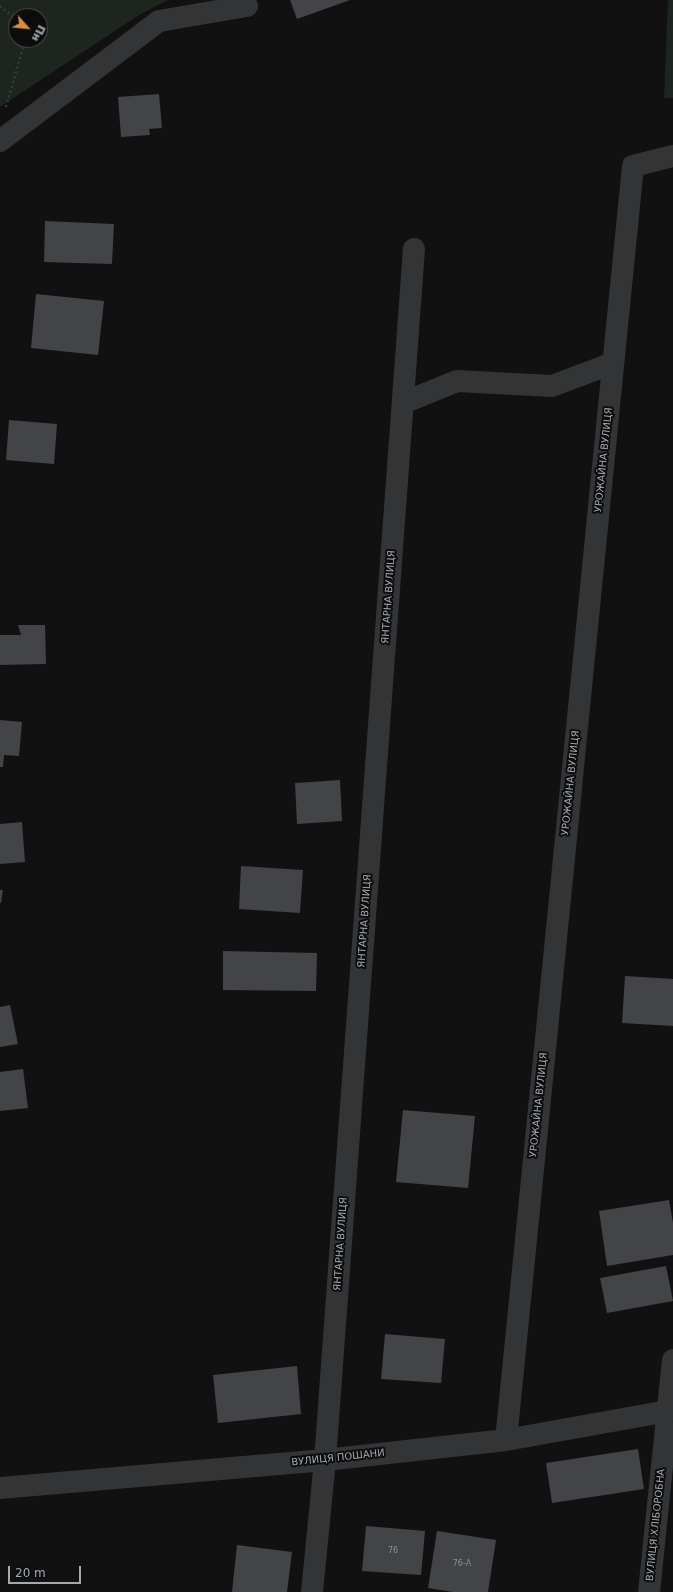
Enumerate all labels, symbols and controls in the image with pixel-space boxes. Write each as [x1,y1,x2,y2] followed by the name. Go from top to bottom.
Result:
[8,8,48,48] north arrow
[29,23,48,44] text: Пн
[593,407,615,513] street label: УРОЖАЙНА ВУЛИЦЯ
[380,550,398,644] street label: ЯНТАРНА ВУЛИЦЯ
[560,730,582,836] street label: УРОЖАЙНА ВУЛИЦЯ
[356,874,374,968] street label: ЯНТАРНА ВУЛИЦЯ
[528,1052,550,1158] street label: УРОЖАЙНА ВУЛИЦЯ
[332,1197,350,1291] street label: ЯНТАРНА ВУЛИЦЯ
[291,1447,385,1469] street label: ВУЛИЦЯ ПОШАНИ
[644,1468,668,1582] street label: ВУЛИЦЯ ХЛІБОРОБНА
[388,1546,398,1556] house number: 76
[10,1558,83,1584] scale bar
[453,1559,471,1569] house number: 76-А
[15,1566,46,1580] text: 20 m

